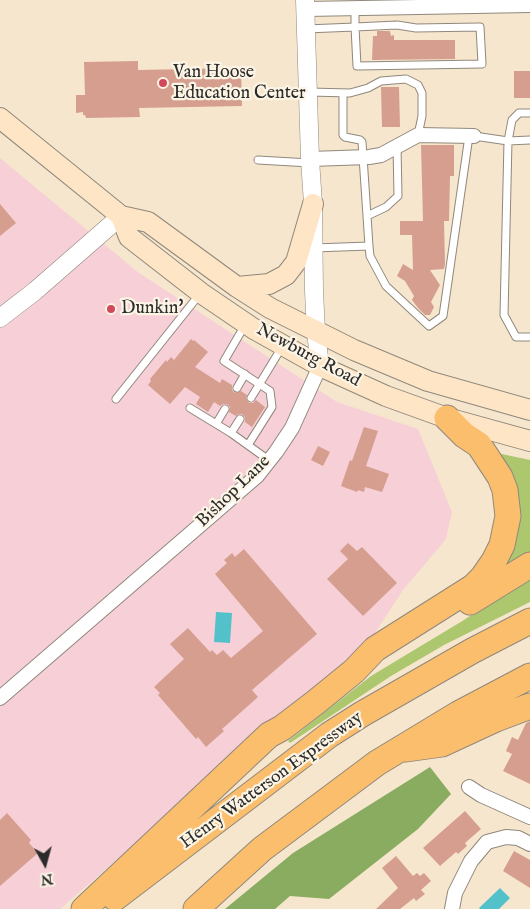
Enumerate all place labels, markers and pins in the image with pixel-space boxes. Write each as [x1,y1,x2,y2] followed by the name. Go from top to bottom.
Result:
[173,62,306,104] place label: Van Hoose Education Center
[157,77,169,89] marker: Van Hoose Education Center
[121,298,183,320] place label: Dunkin'
[105,303,117,315] marker: Dunkin'

